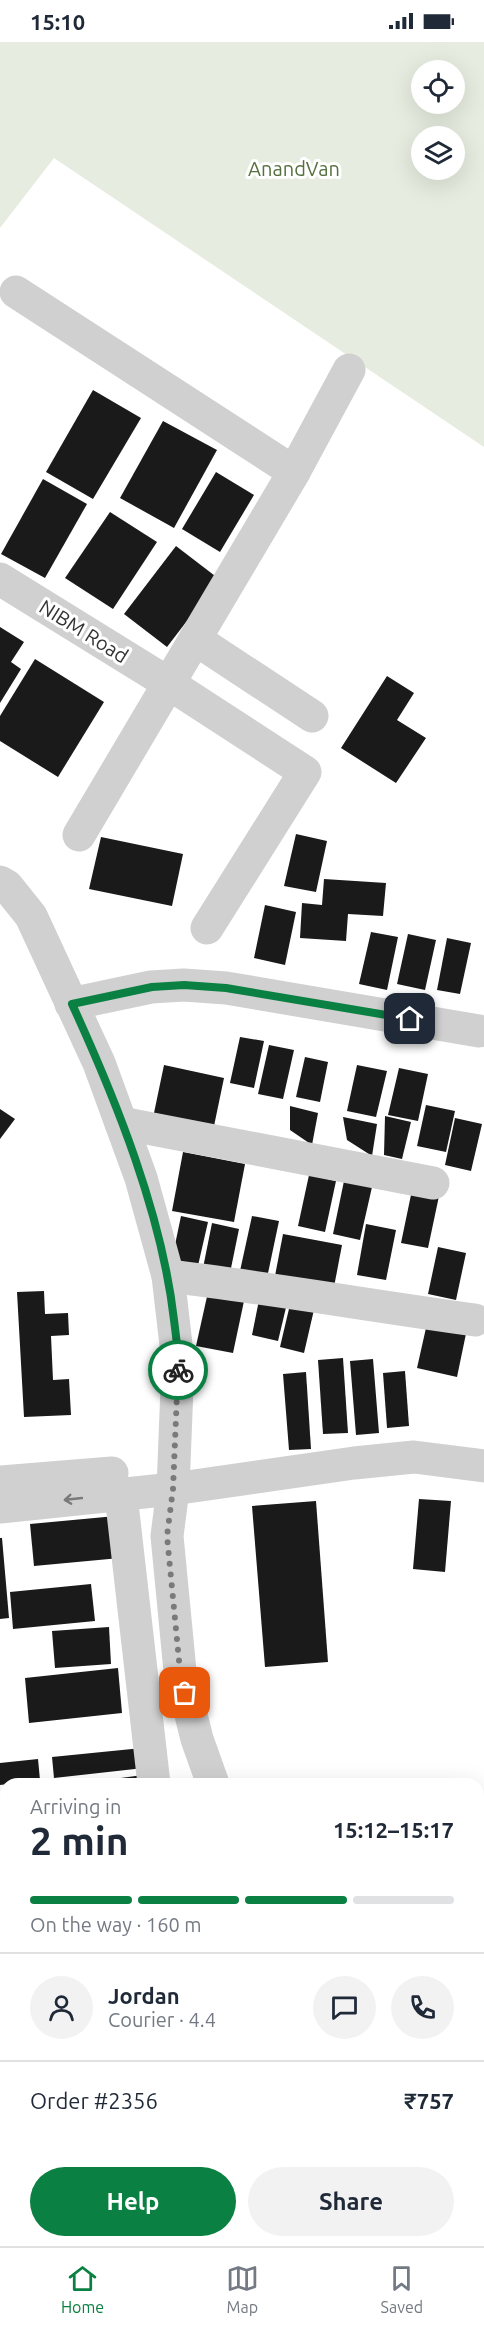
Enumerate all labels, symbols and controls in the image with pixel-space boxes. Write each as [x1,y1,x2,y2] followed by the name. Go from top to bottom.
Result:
[30,9,85,34] text: 15:10
[411,60,465,180] map controls
[411,60,465,114] button: locate
[411,126,465,180] button: layers
[248,157,340,180] park label: AnandVan
[35,595,133,667] street label: NIBM Road
[384,993,435,1044] pin
[393,1002,426,1035] icon: home
[148,1340,208,1400] courier
[162,1354,195,1387] icon: bike
[63,1494,83,1505] one-way arrow
[159,1667,210,1718] pin
[168,1676,201,1709] icon: bag
[30,1795,121,1818] text: Arriving in
[333,1817,454,1842] text: 15:12–15:17
[30,1819,129,1862] text: 2 min
[30,1913,202,1936] text: On the way · 160 m
[30,1976,93,2039] button: person
[313,1976,376,2039] button: chat
[391,1976,454,2039] button: phone
[108,1983,180,2008] text: Jordan
[108,2008,216,2031] text: Courier · 4.4
[30,2088,158,2113] text: Order #2356
[404,2088,454,2113] text: ₹757
[30,2167,236,2236] button: Help
[248,2167,454,2236] button: Share
[61,2262,104,2316] tab: Home
[226,2262,259,2316] tab: Map
[381,2262,423,2316] tab: Saved

